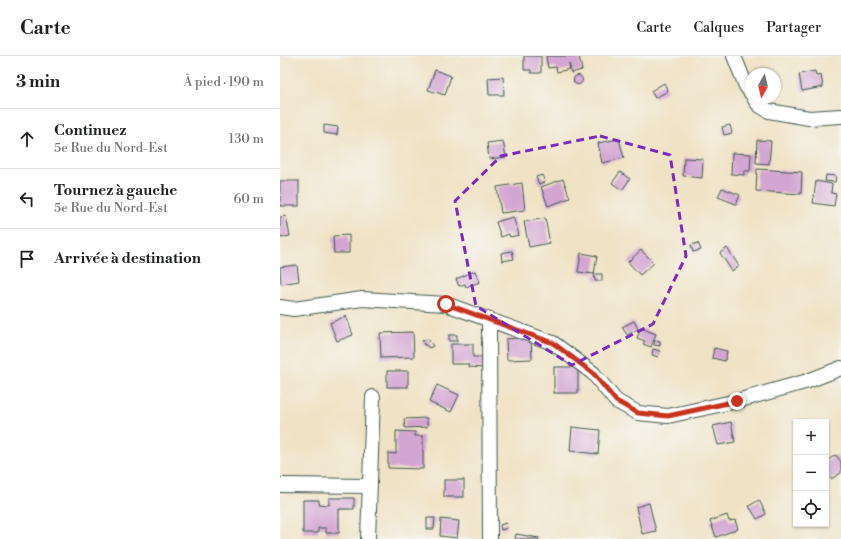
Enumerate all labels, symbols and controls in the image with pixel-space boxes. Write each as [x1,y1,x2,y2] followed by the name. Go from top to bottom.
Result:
[20,16,71,40] text: Carte
[636,19,671,37] text: Carte
[693,19,744,37] text: Calques
[766,19,821,37] text: Partager
[745,68,781,104] north arrow
[16,71,60,93] text: 3 min
[183,74,264,90] text: À pied · 190 m
[54,121,126,140] text: Continuez
[16,128,38,150] icon: ahead
[229,131,264,147] text: 130 m
[54,140,168,156] text: 5e Rue du Nord-Est
[54,181,177,200] text: Tournez à gauche
[16,188,38,210] icon: left
[233,191,264,207] text: 60 m
[54,200,168,216] text: 5e Rue du Nord-Est
[16,248,38,270] icon: arrive
[54,249,201,268] text: Arrivée à destination
[437,295,455,313] route start
[728,392,746,410] route end
[793,419,829,527] map controls
[793,419,829,455] button: +
[793,455,829,491] button: −
[793,491,829,527] button: locate

